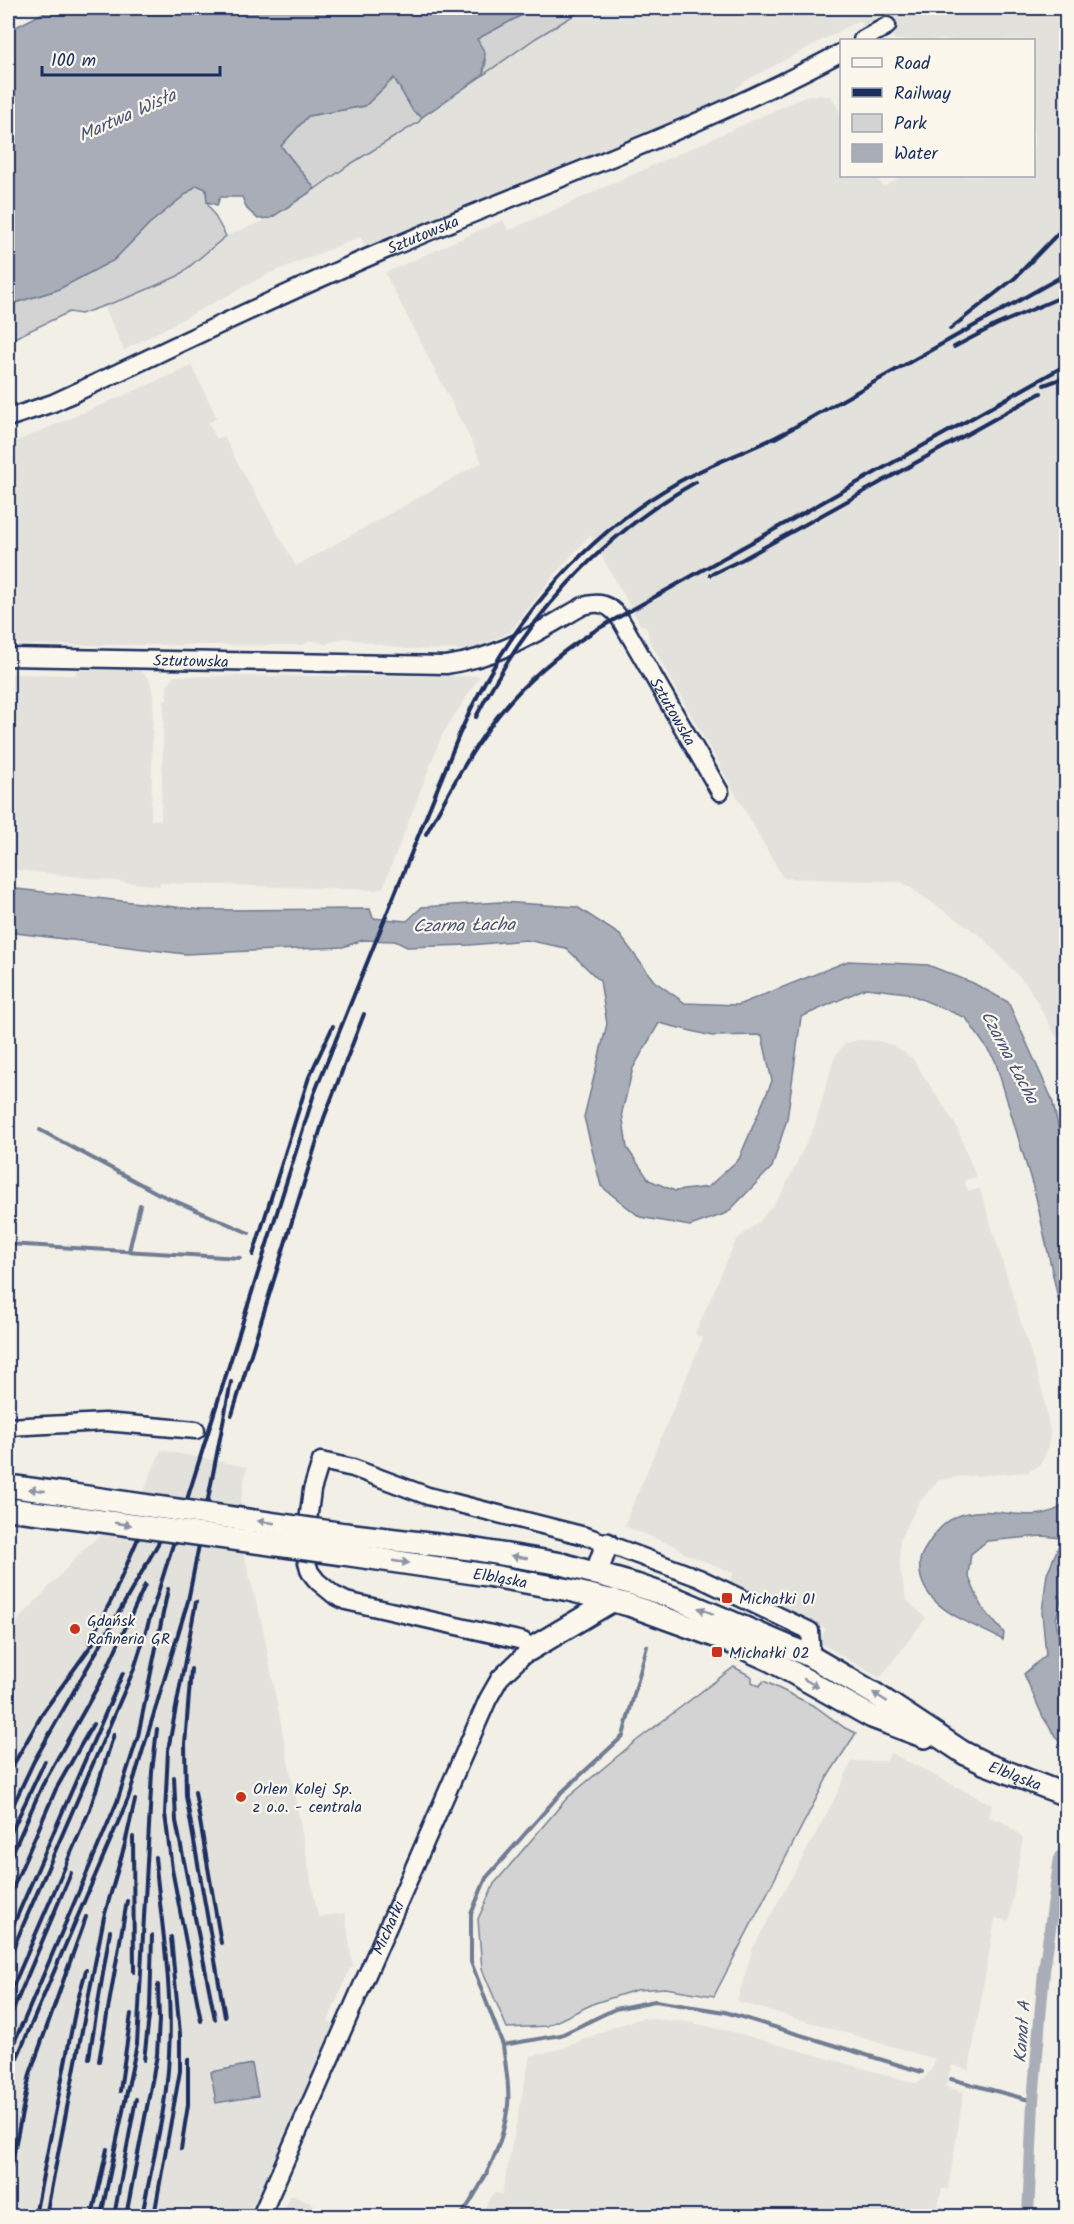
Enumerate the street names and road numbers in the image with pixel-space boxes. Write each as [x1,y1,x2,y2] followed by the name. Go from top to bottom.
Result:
[384,210,463,262] street label: Sztutowska
[153,649,229,675] street label: Sztutowska
[642,673,702,751] street label: Sztutowska
[471,1562,529,1596] street label: Elbląska
[984,1755,1045,1798] street label: Elbląska
[366,1896,412,1959] street label: Michałki

